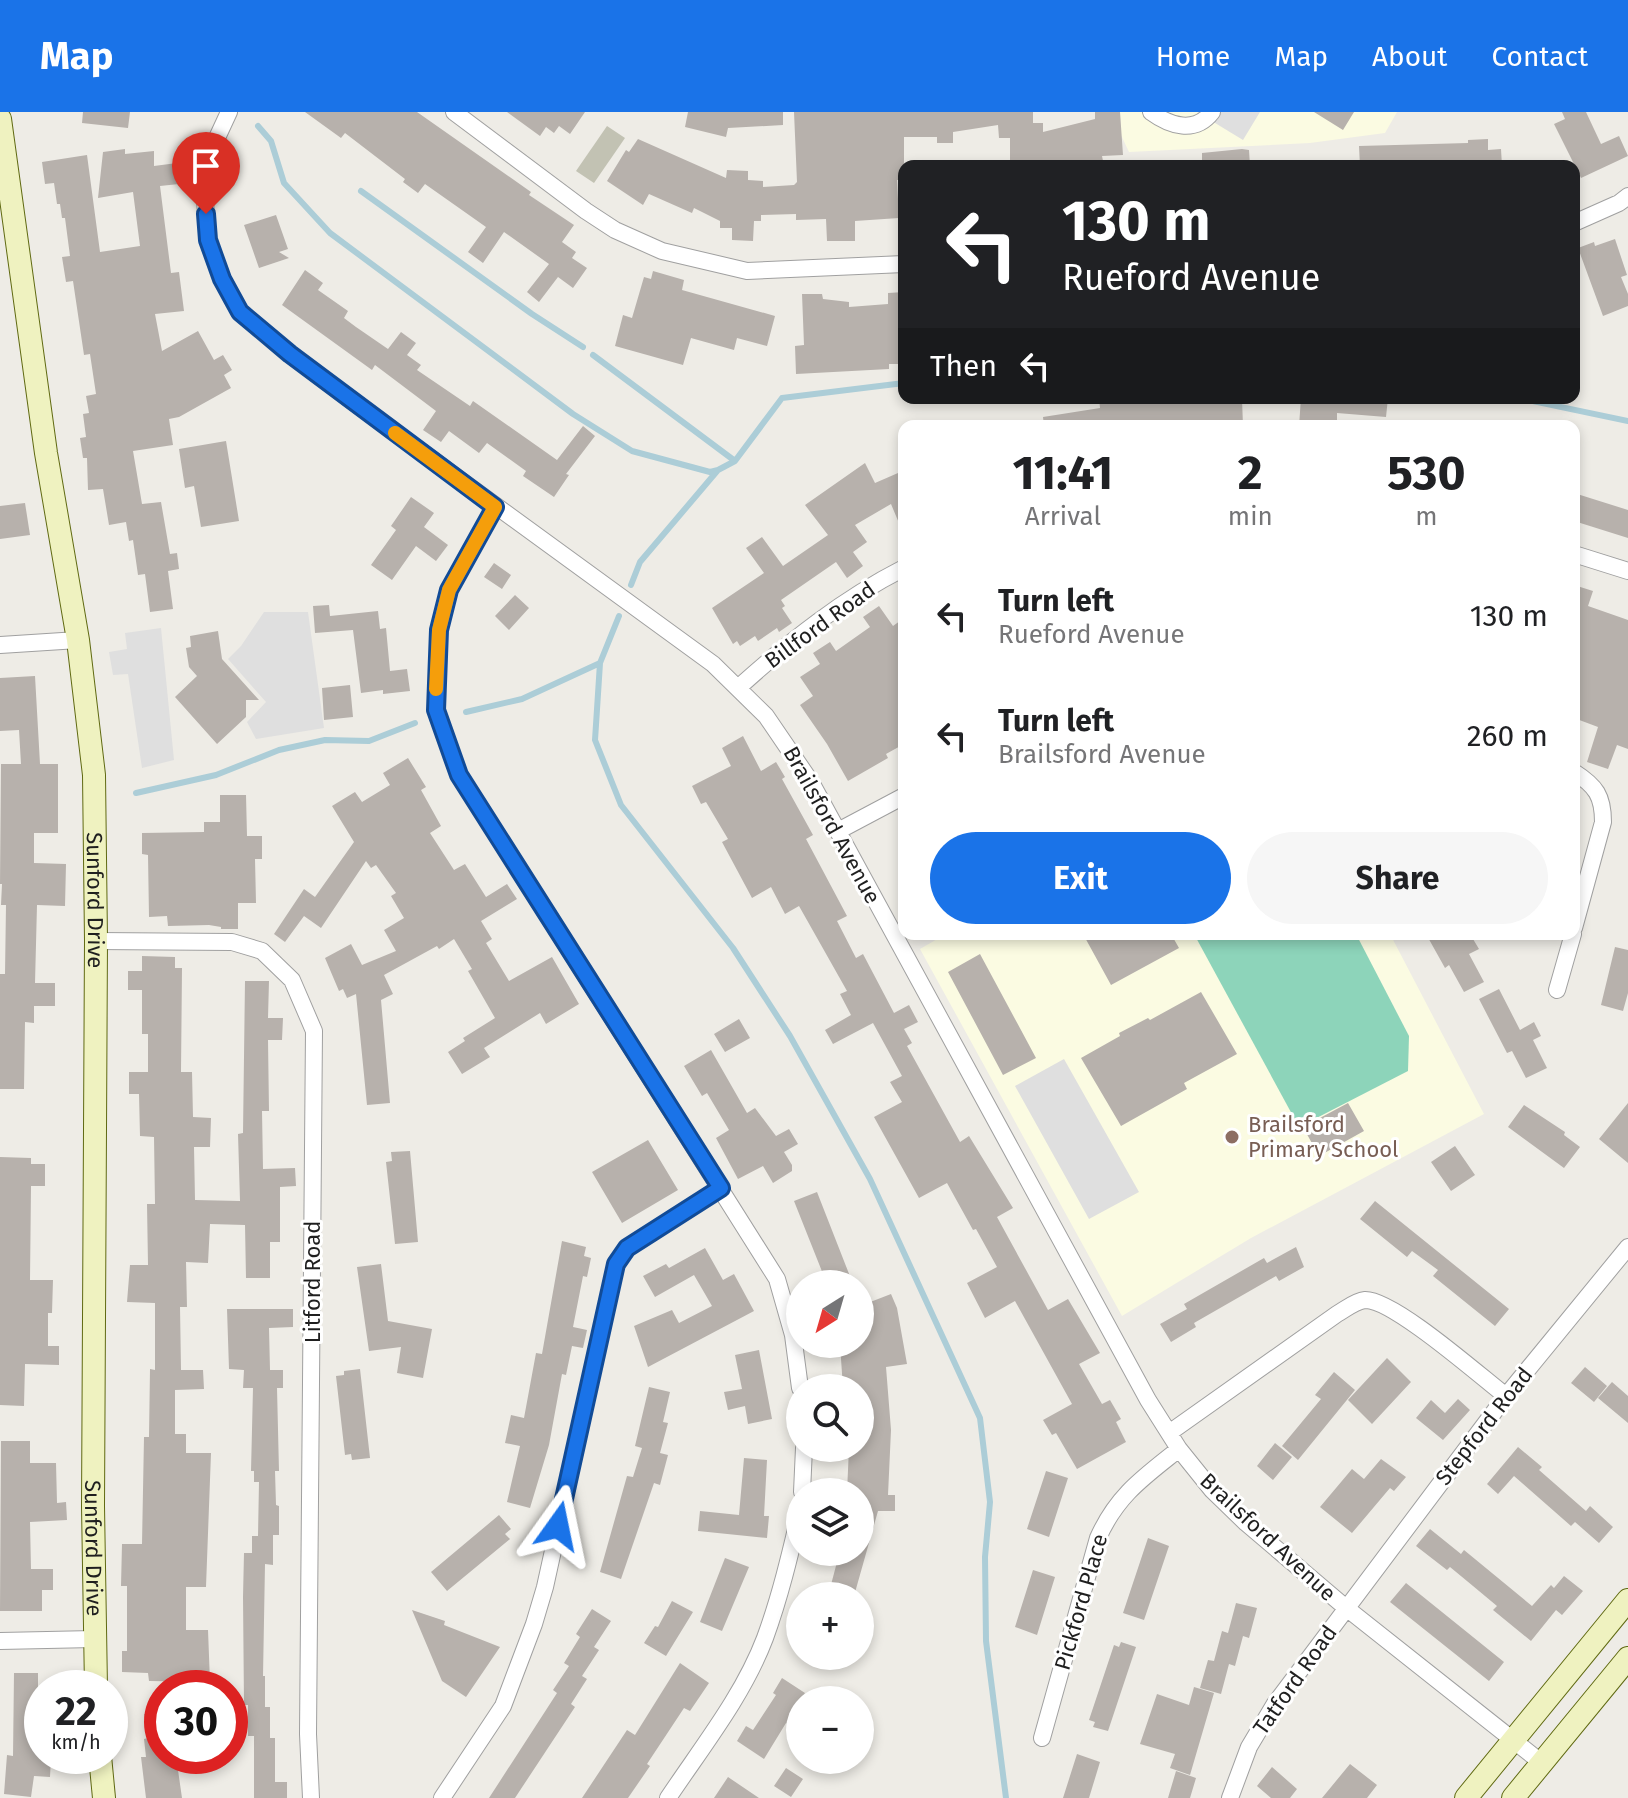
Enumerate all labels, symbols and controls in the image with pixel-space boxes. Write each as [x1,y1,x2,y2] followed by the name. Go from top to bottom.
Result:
[40,33,113,79] text: Map
[1156,40,1230,73] text: Home
[1274,40,1328,73] text: Map
[1372,40,1447,73] text: About
[1491,40,1588,73] text: Contact
[172,132,240,214] pin
[184,144,228,188] icon: arrive
[1062,188,1210,255] text: 130 m
[930,192,1034,296] icon: left
[1062,256,1320,300] text: Rueford Avenue
[1013,344,1057,388] icon: left
[930,348,997,384] text: Then
[1012,444,1113,502] text: 11:41
[1238,444,1263,502] text: 2
[1387,444,1466,502] text: 530
[1025,501,1101,532] text: Arrival
[1228,501,1273,532] text: min
[1415,501,1437,532] text: m
[759,576,881,674] street label: Billford Road
[998,583,1114,619] text: Turn left
[930,594,974,638] icon: left
[1470,598,1548,634] text: 130 m
[998,619,1185,650] text: Rueford Avenue
[998,703,1114,739] text: Turn left
[930,714,974,758] icon: left
[1467,718,1548,754] text: 260 m
[998,739,1206,770] text: Brailsford Avenue
[778,742,886,908] street label: Brailsford Avenue
[81,832,110,968] street label: Sunford Drive
[930,832,1231,924] button: Exit
[1247,832,1548,924] button: Share
[1248,1111,1399,1163] place label: Brailsford Primary School
[1223,1128,1241,1146] marker: Brailsford Primary School
[299,1221,326,1343] street label: Litford Road
[786,1270,874,1358] north arrow
[786,1270,874,1774] map controls
[1430,1362,1538,1490] street label: Stepford Road
[786,1374,874,1462] button: search
[1194,1467,1342,1607] street label: Brailsford Avenue
[786,1478,874,1566] button: layers
[79,1480,108,1616] street label: Sunford Drive
[516,1484,600,1568] position arrow
[1049,1531,1113,1673] street label: Pickford Place
[786,1582,874,1670] button: +
[1247,1620,1343,1740] street label: Tatford Road
[144,1670,248,1774] speed limit sign: 30
[786,1686,874,1774] button: −
[55,1688,97,1736] text: 22
[51,1730,101,1754] text: km/h

